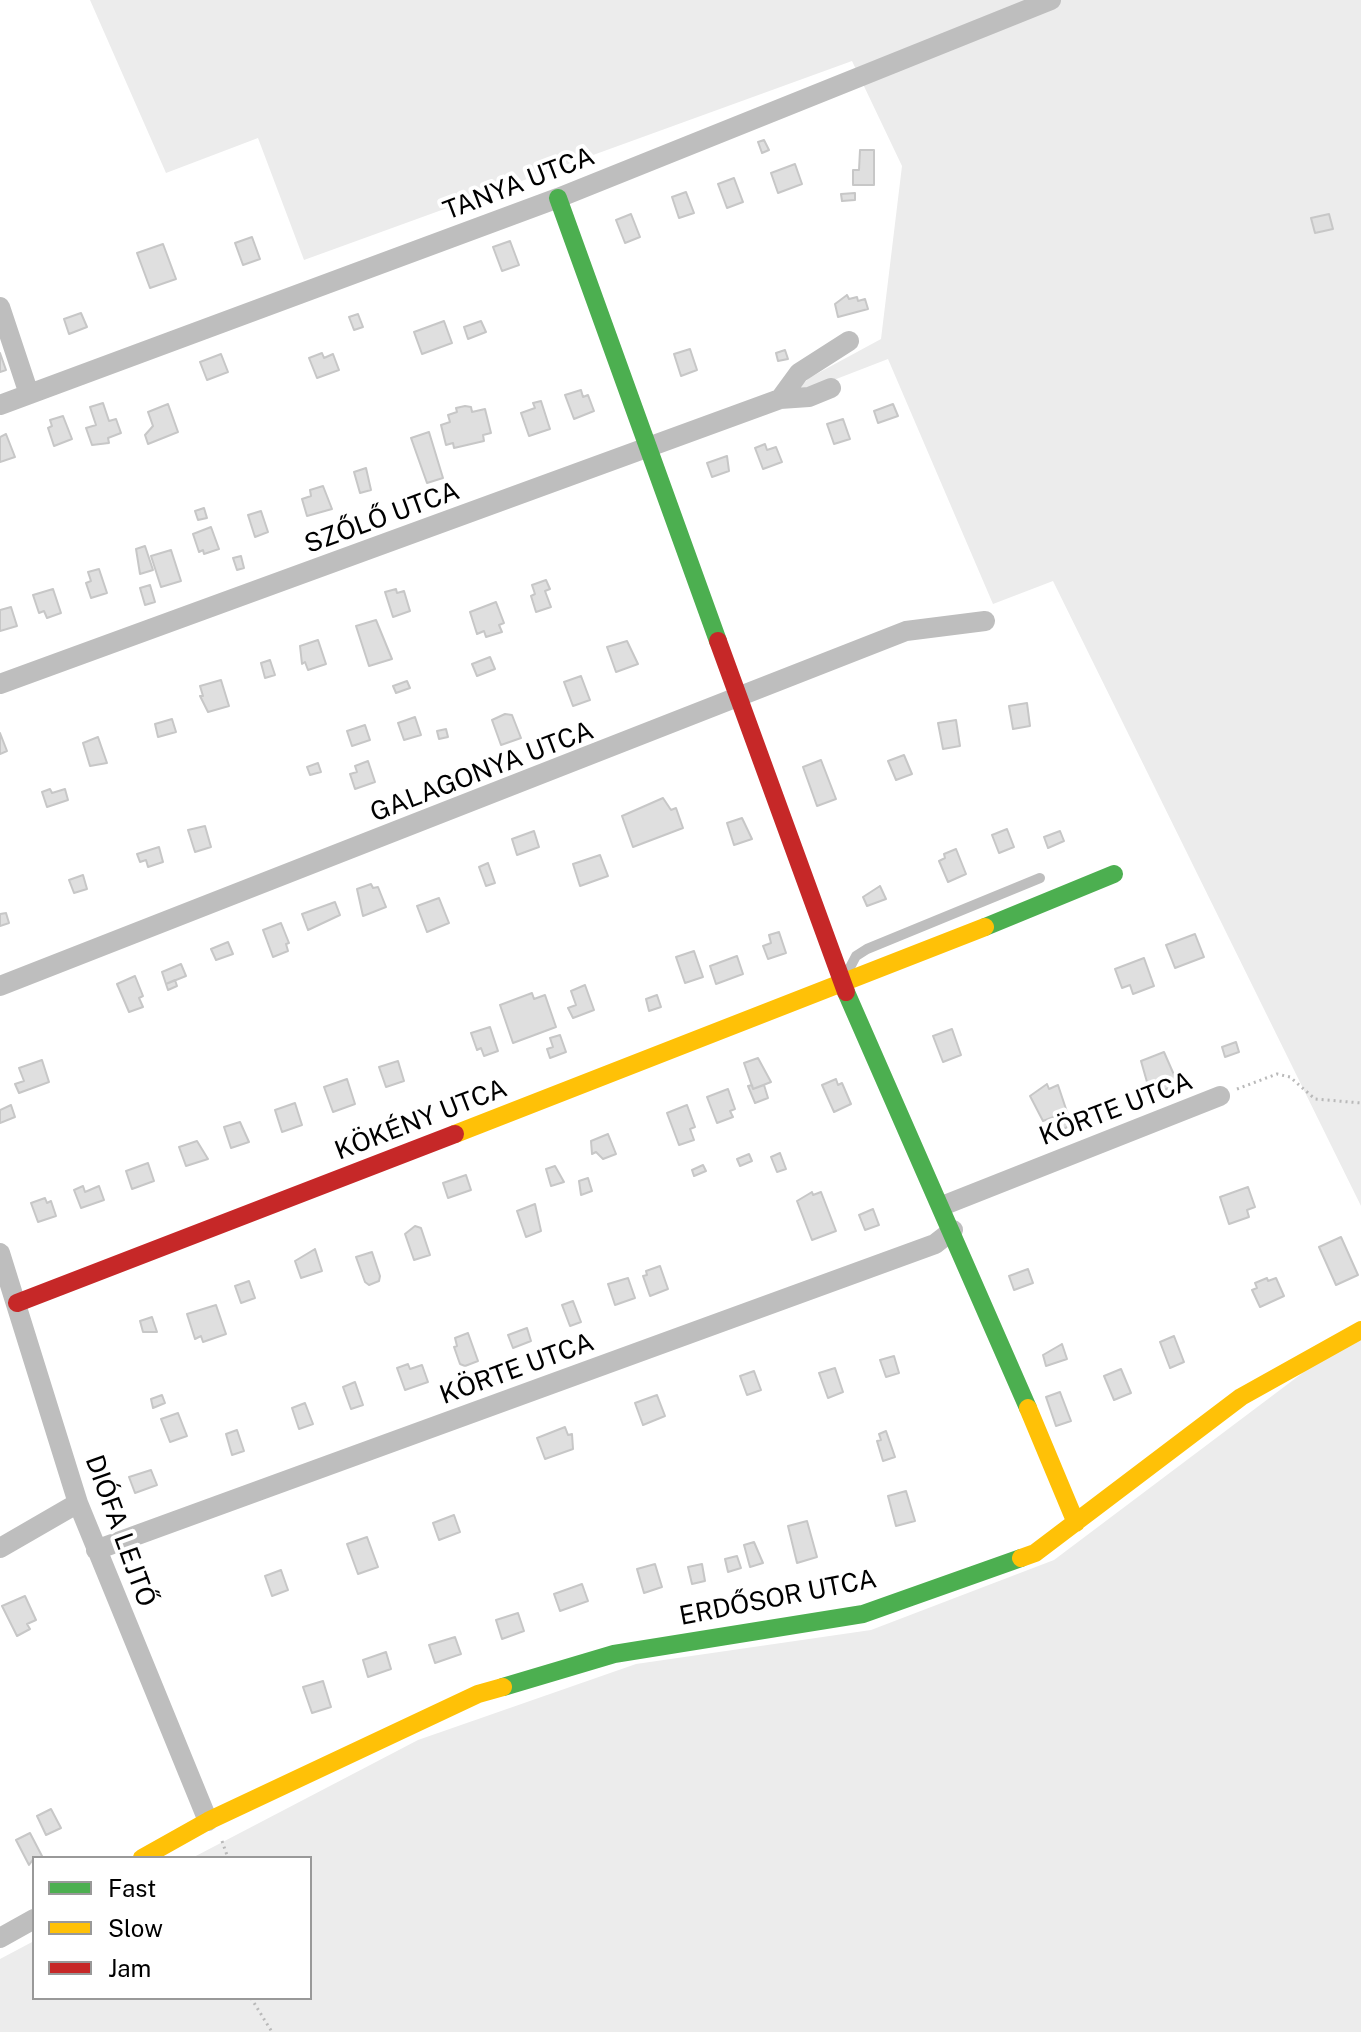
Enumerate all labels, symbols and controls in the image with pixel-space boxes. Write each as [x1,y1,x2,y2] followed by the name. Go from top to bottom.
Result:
[439,141,599,227] street label: TANYA UTCA
[300,476,464,560] street label: SZŐLŐ UTCA
[366,715,598,829] street label: GALAGONYA UTCA
[1035,1065,1197,1153] street label: KÖRTE UTCA
[330,1073,512,1167] street label: KÖKÉNY UTCA
[436,1327,598,1411] street label: KÖRTE UTCA
[78,1451,162,1611] street label: DIÓFA LEJTŐ
[677,1564,879,1632] street label: ERDŐSOR UTCA
[32,1856,312,2000] legend
[108,1874,156,1902] text: Fast
[108,1914,163,1942] text: Slow
[108,1954,151,1982] text: Jam

